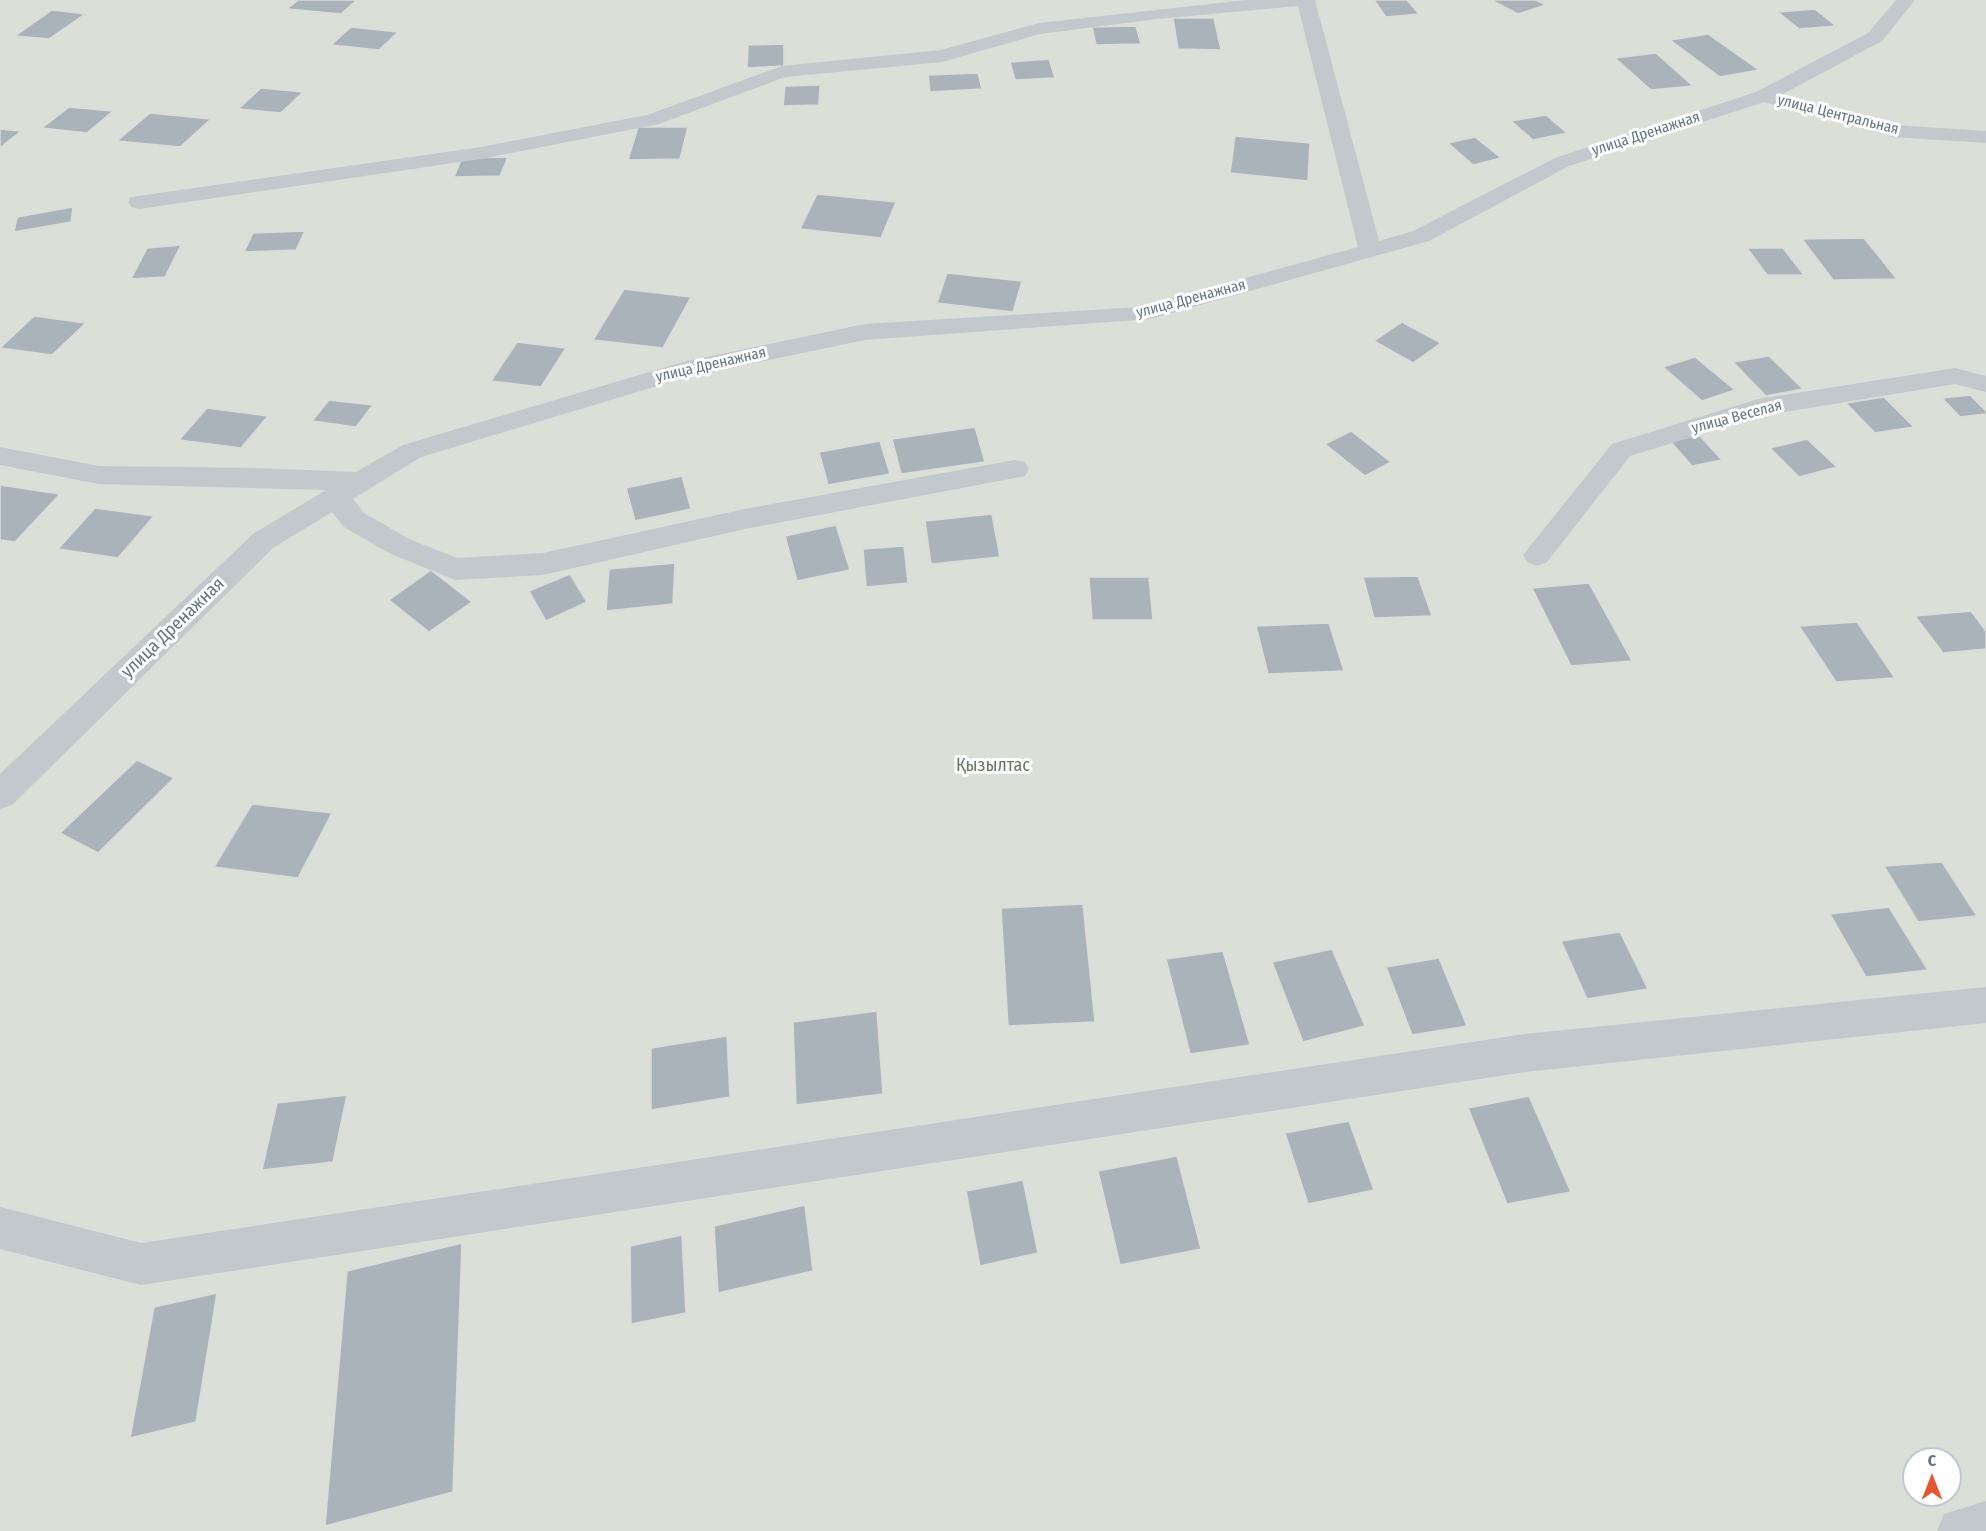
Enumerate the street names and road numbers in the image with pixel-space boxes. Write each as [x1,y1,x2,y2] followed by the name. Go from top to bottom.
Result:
[1776,91,1900,139] street label: улица Центральная
[1590,108,1702,160] street label: улица Дренажная
[1134,276,1248,322] street label: улица Дренажная
[654,344,768,386] street label: улица Дренажная
[1690,396,1784,438] street label: улица Веселая
[117,573,229,683] street label: улица Дренажная

